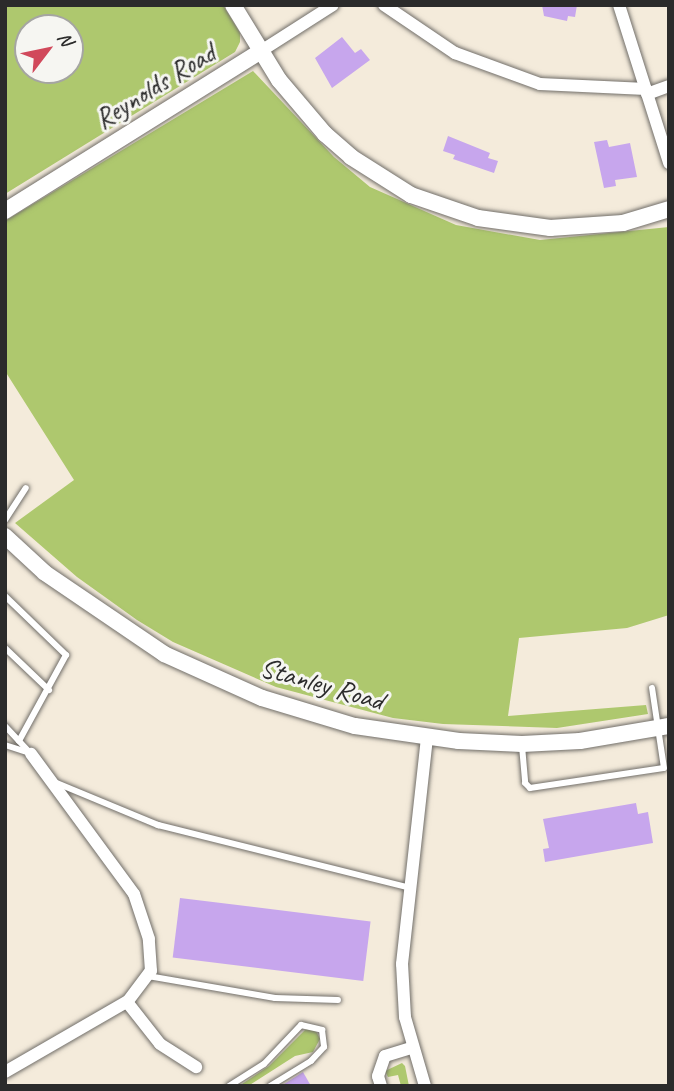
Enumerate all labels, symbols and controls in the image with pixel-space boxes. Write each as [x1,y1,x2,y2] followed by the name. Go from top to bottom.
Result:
[14,14,84,84] north arrow
[52,28,78,50] text: N
[89,36,221,136] street label: Reynolds Road
[257,651,387,717] street label: Stanley Road

